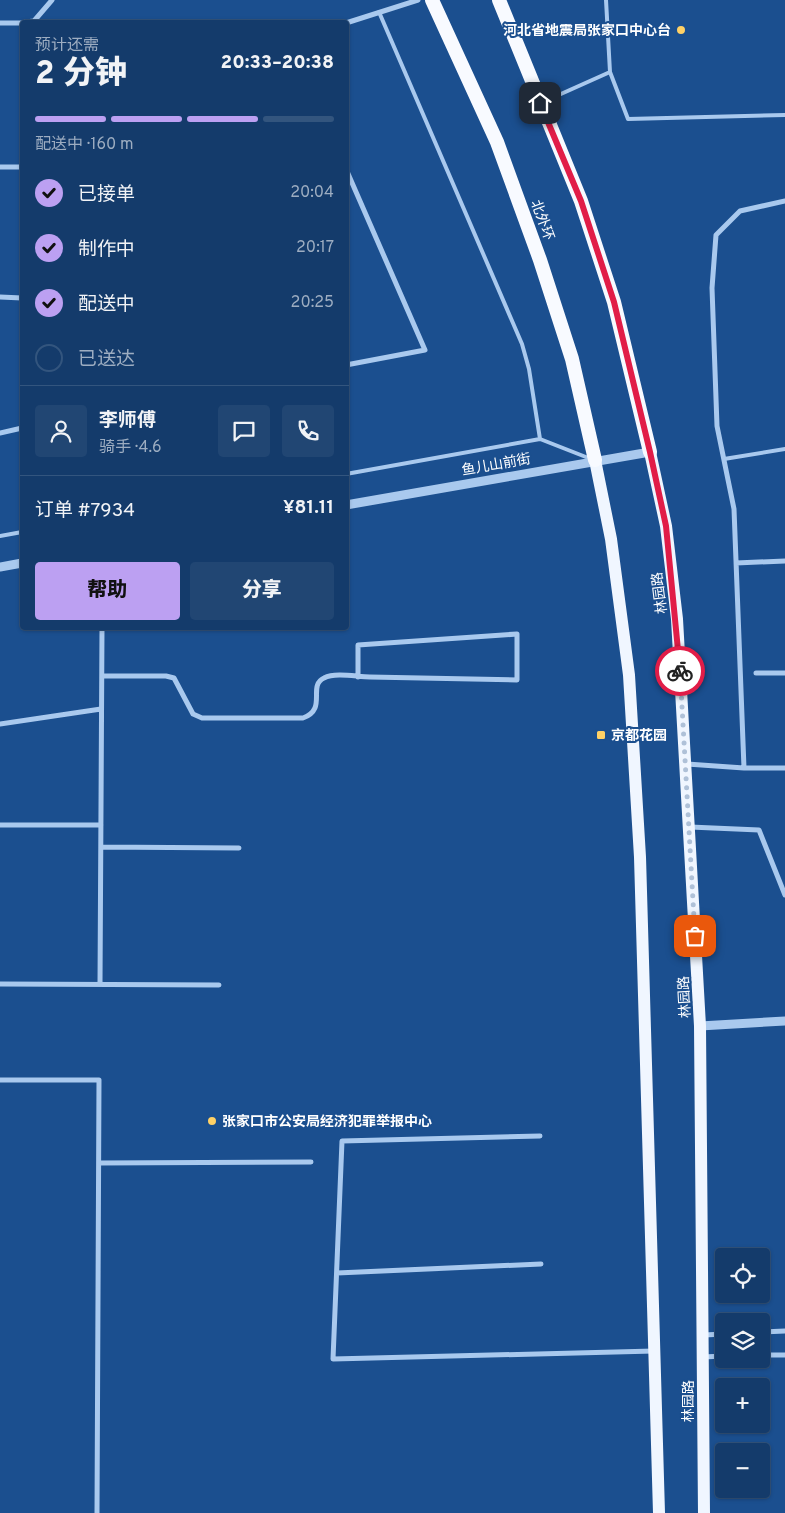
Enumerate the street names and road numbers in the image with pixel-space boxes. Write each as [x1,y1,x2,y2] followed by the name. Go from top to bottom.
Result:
[526,198,558,243] street label: 北外环
[460,450,532,480] street label: 鱼儿山前街
[649,571,671,615] street label: 林园路
[676,976,695,1018] street label: 林园路
[681,1380,698,1422] street label: 林园路

